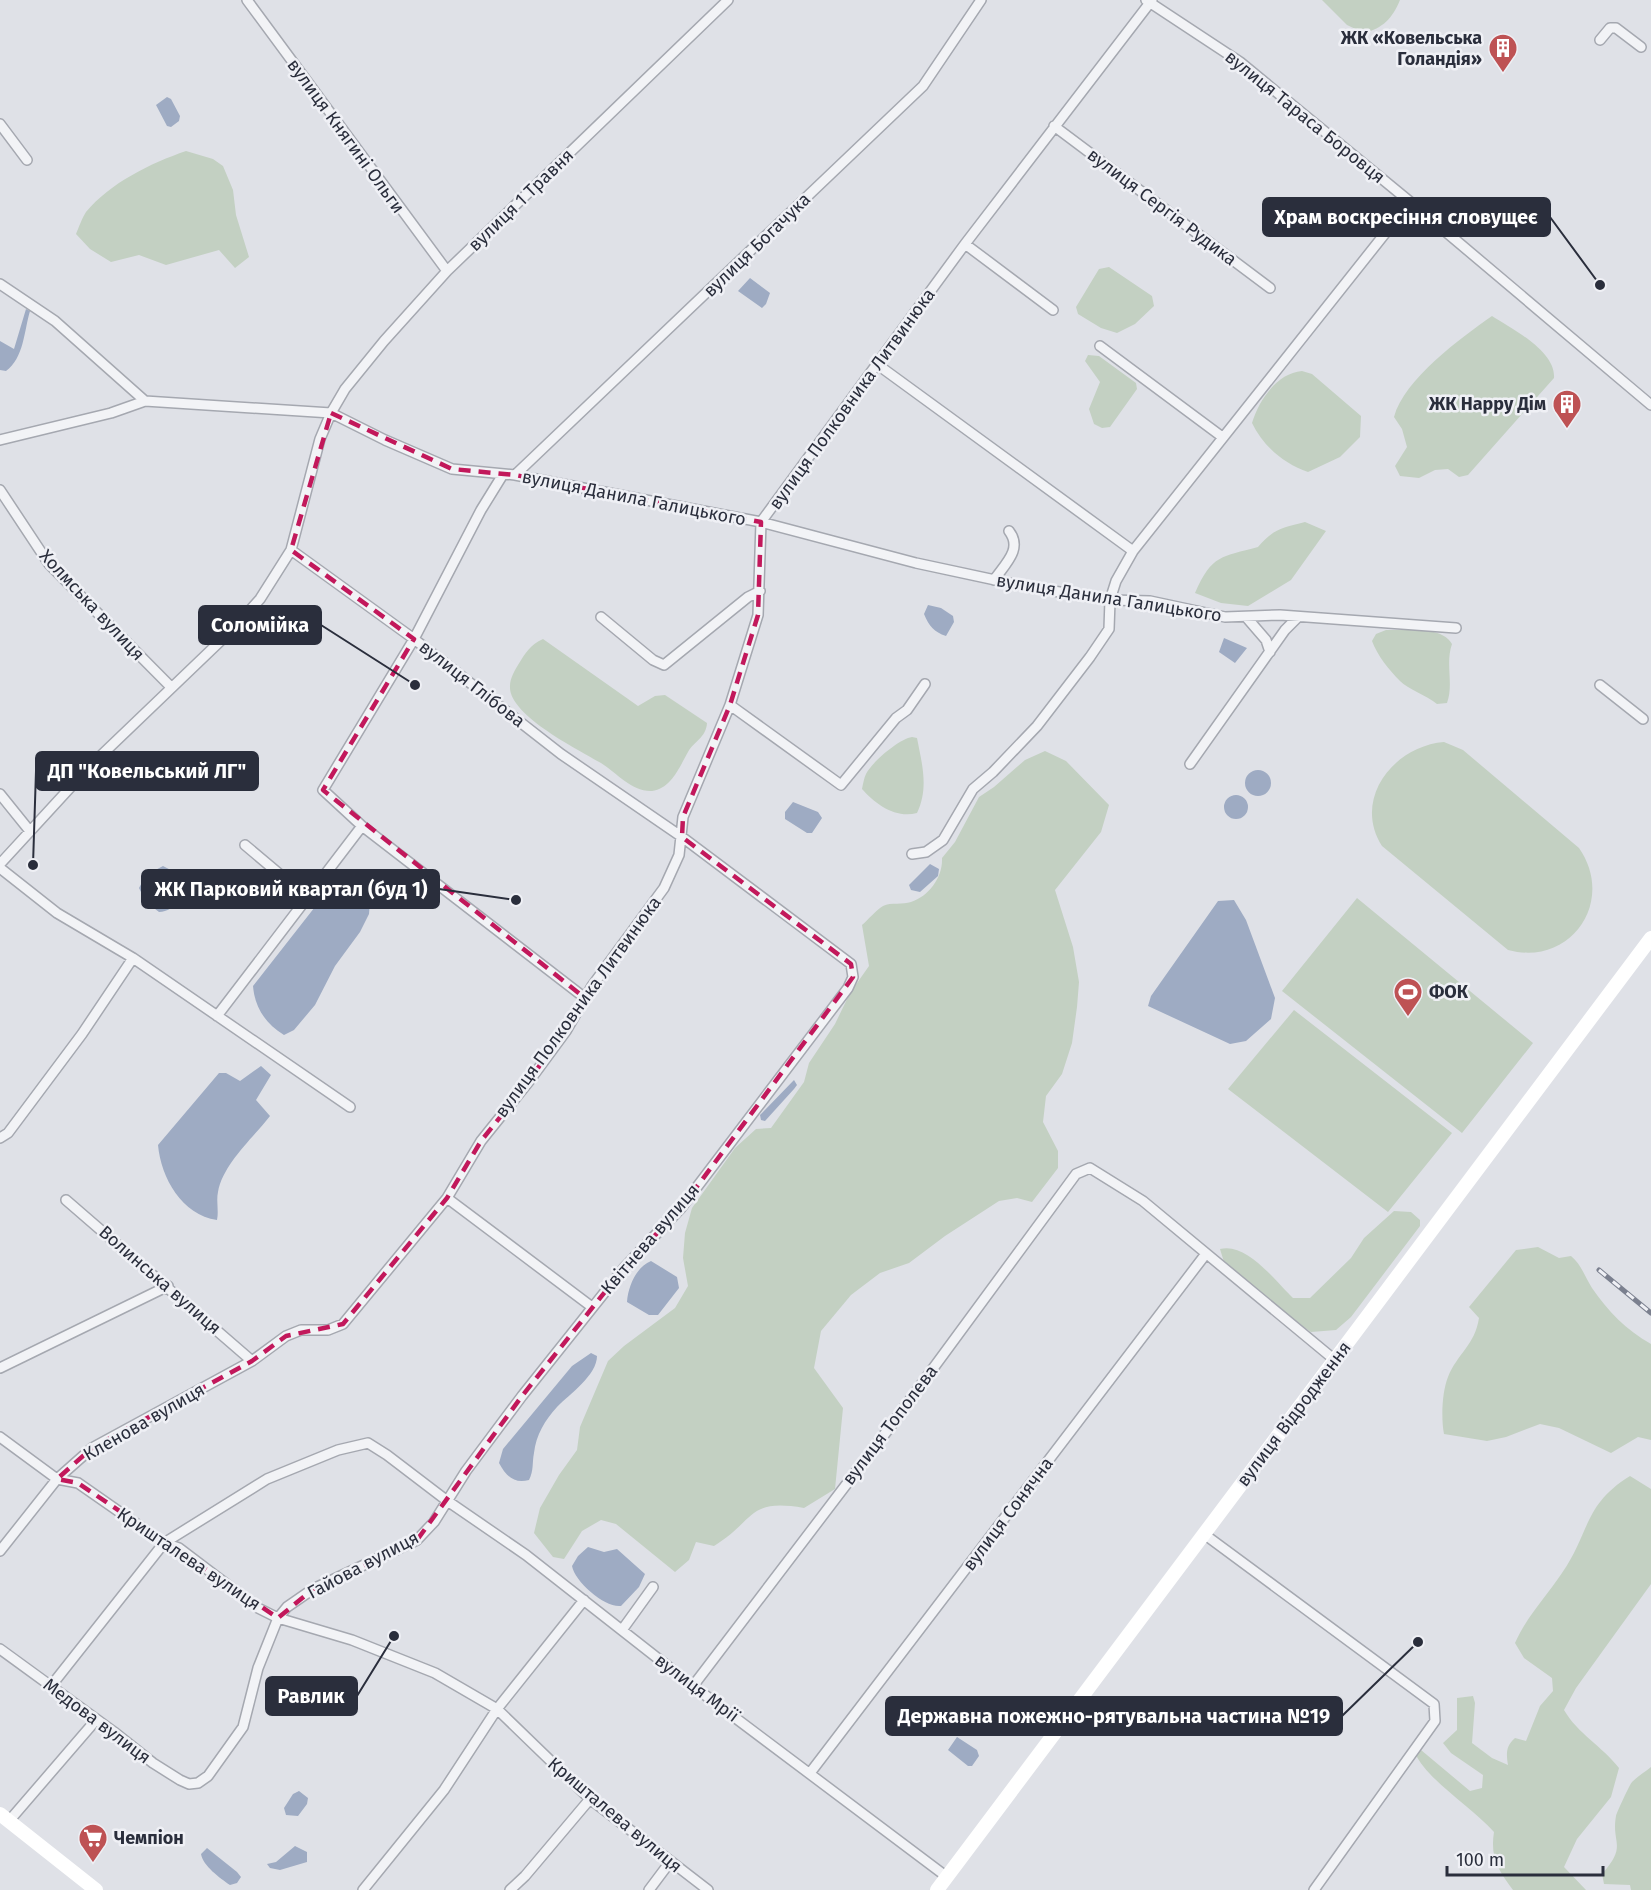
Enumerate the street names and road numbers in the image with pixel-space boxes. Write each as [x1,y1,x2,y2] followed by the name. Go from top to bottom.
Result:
[1221,46,1389,188] street label: вулиця Тараса Боровця
[283,54,409,218] street label: вулиця Княгині Ольги
[464,144,578,256] street label: вулиця 1 Травня
[1083,144,1241,270] street label: вулиця Сергія Рудика
[699,188,815,302] street label: вулиця Богачука
[764,284,940,514] street label: вулиця Полковника Литвинюка
[520,465,748,531] street label: вулиця Данила Галицького
[35,545,149,665] street label: Холмська вулиця
[995,569,1223,627] street label: вулиця Данила Галицького
[415,636,529,732] street label: вулиця Глібова
[490,892,666,1122] street label: вулиця Полковника Литвинюка
[596,1179,704,1299] street label: Квітнева вулиця
[94,1221,226,1339] street label: Волинська вулиця
[1232,1337,1356,1491] street label: вулиця Відродження
[838,1361,942,1489] street label: вулиця Тополева
[79,1378,209,1466] street label: Кленова вулиця
[958,1453,1058,1575] street label: вулиця Сонячна
[113,1503,265,1615] street label: Кришталева вулиця
[303,1526,423,1604] street label: Гайова вулиця
[650,1649,744,1727] street label: вулиця Мрії
[39,1673,155,1769] street label: Медова вулиця
[543,1752,687,1878] street label: Кришталева вулиця

